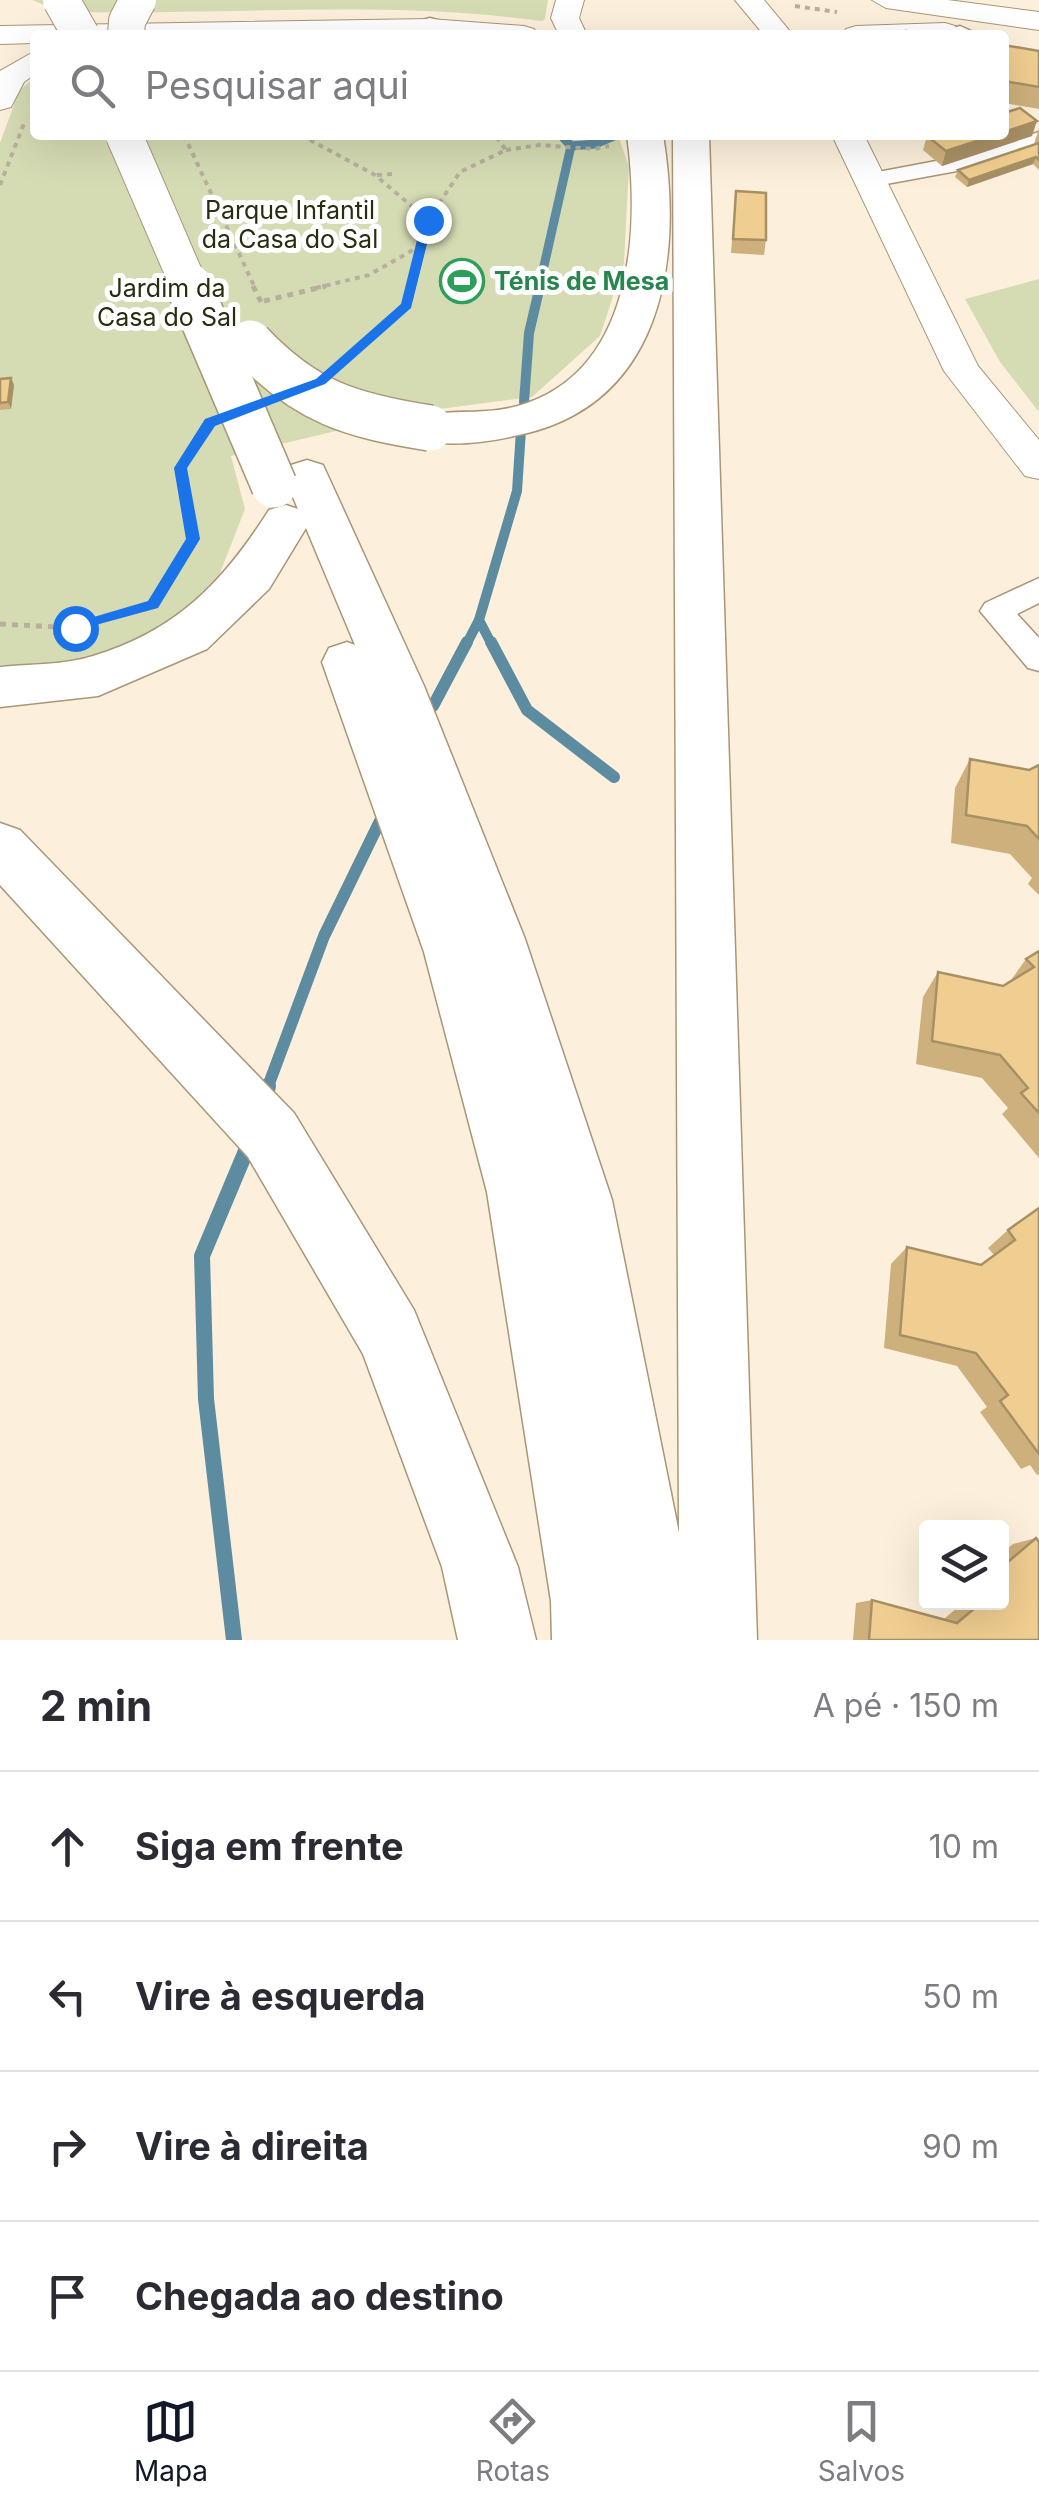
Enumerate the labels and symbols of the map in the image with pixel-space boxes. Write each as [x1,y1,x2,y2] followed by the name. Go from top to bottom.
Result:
[202,195,378,254] park label: Parque Infantil da Casa do Sal
[406,198,452,244] route end
[439,258,485,304] sports icon: Ténis de Mesa
[494,266,669,296] place label: Ténis de Mesa
[97,273,237,332] park label: Jardim da Casa do Sal
[53,606,99,652] route start

